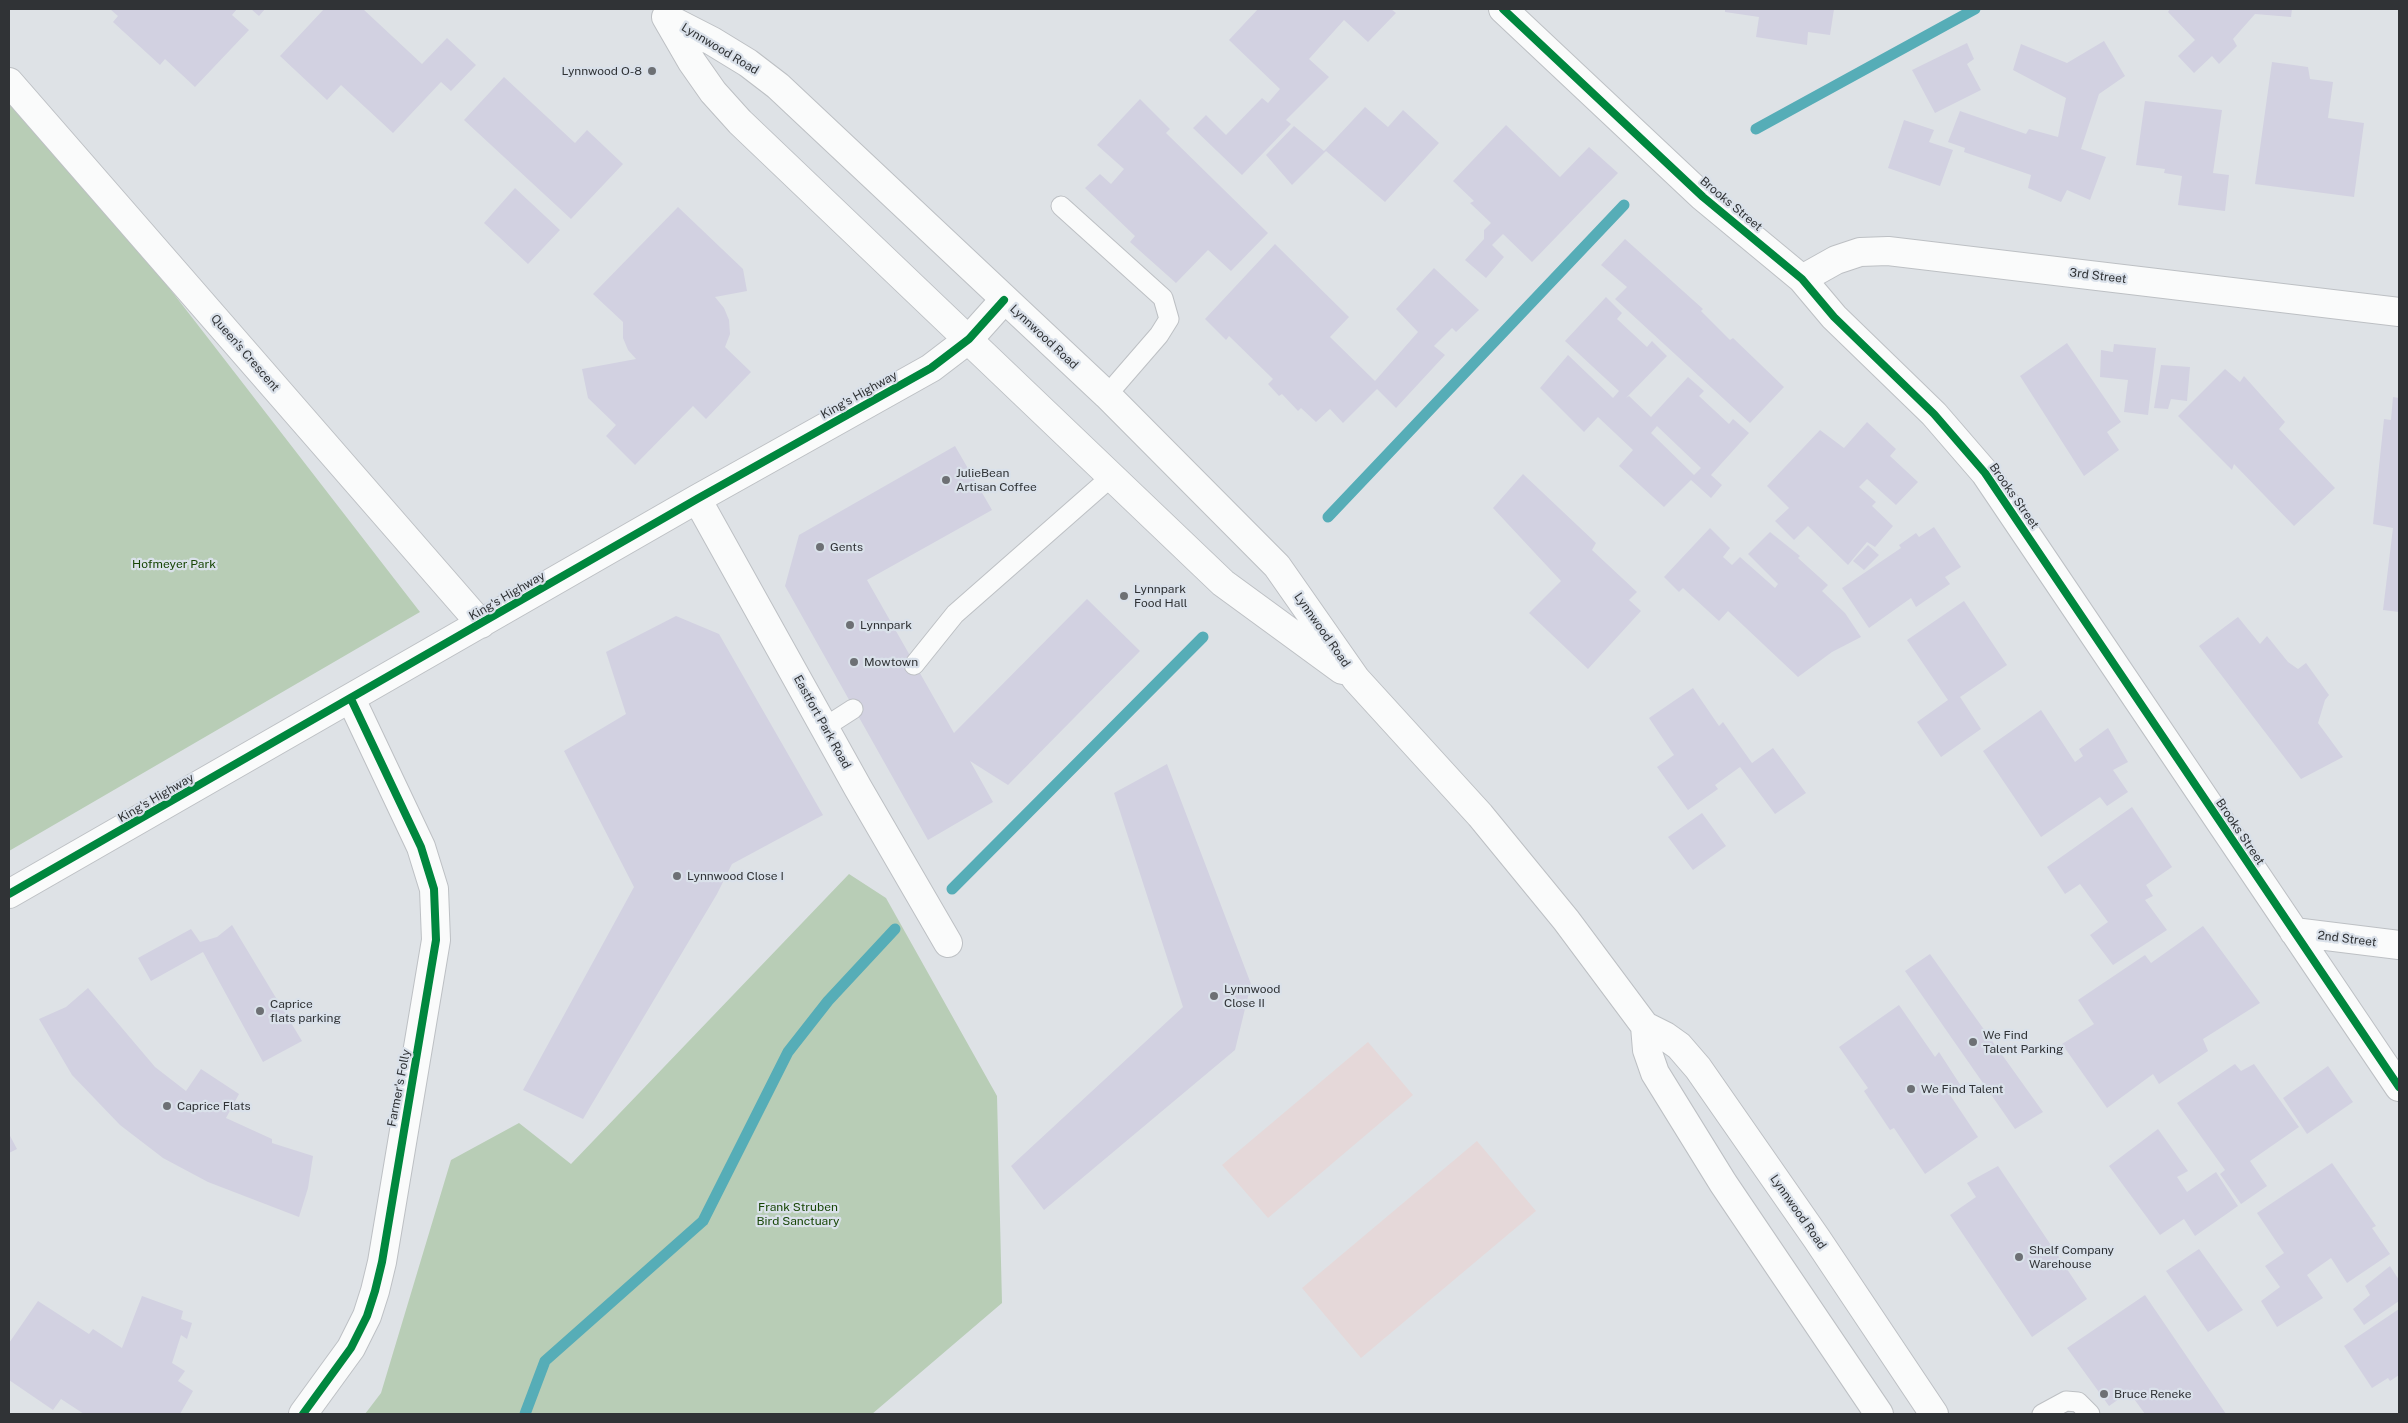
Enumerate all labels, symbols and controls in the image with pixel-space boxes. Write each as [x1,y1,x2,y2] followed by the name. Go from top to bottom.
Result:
[679,20,761,78] street label: Lynnwood Road
[561,64,642,78] place label: Lynnwood O-8
[646,65,658,77] marker: Lynnwood O-8
[1697,174,1765,234] street label: Brooks Street
[2069,265,2127,287] street label: 3rd Street
[1007,302,1081,372] street label: Lynnwood Road
[208,312,282,394] street label: Queen's Crescent
[818,368,900,422] street label: King's Highway
[1986,460,2042,532] street label: Brooks Street
[956,466,1037,494] place label: JulieBean Artisan Coffee
[940,474,952,486] marker: JulieBean Artisan Coffee
[830,540,863,554] place label: Gents
[814,541,826,553] marker: Gents
[132,557,216,571] park label: Hofmeyer Park
[467,568,547,624] street label: King's Highway
[1134,582,1187,610] place label: Lynnpark Food Hall
[1118,590,1130,602] marker: Lynnpark Food Hall
[1291,590,1353,670] street label: Lynnwood Road
[860,618,912,632] place label: Lynnpark
[844,619,856,631] marker: Lynnpark
[864,655,918,669] place label: Mowtown
[848,656,860,668] marker: Mowtown
[790,673,854,771] street label: Eastfort Park Road
[116,770,196,826] street label: King's Highway
[2213,796,2267,868] street label: Brooks Street
[687,869,784,883] place label: Lynnwood Close I
[671,870,683,882] marker: Lynnwood Close I
[2317,928,2377,950] street label: 2nd Street
[1224,982,1281,1010] place label: Lynnwood Close II
[1208,990,1220,1002] marker: Lynnwood Close II
[270,997,341,1025] place label: Caprice flats parking
[254,1005,266,1017] marker: Caprice flats parking
[1983,1028,2063,1056] place label: We Find Talent Parking
[1967,1036,1979,1048] marker: We Find Talent Parking
[384,1048,414,1128] street label: Farmer's Folly
[1921,1082,2003,1096] place label: We Find Talent
[1905,1083,1917,1095] marker: We Find Talent
[177,1099,251,1113] place label: Caprice Flats
[161,1100,173,1112] marker: Caprice Flats
[1767,1172,1829,1252] street label: Lynnwood Road
[756,1200,840,1228] park label: Frank Struben Bird Sanctuary
[2029,1243,2114,1271] place label: Shelf Company Warehouse
[2013,1251,2025,1263] marker: Shelf Company Warehouse
[2114,1387,2192,1401] place label: Bruce Reneke
[2098,1388,2110,1400] marker: Bruce Reneke

